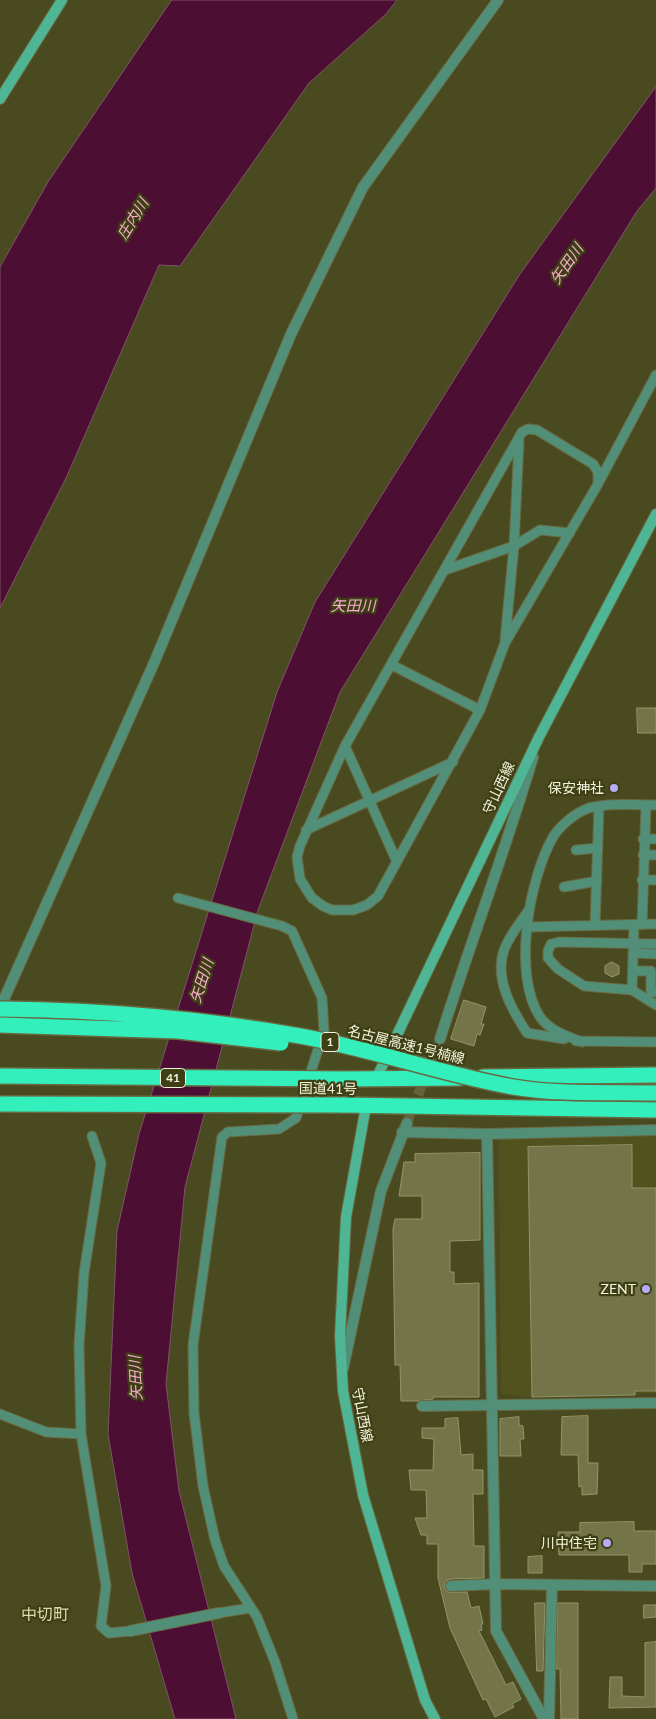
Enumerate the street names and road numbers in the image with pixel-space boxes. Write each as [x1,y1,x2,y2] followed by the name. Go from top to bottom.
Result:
[480,759,518,817] street label: 守山西線
[346,1022,466,1068] street label: 名古屋高速1号楠線
[321,1032,339,1052] road number: 1
[160,1068,186,1088] road number: 41
[299,1080,357,1098] street label: 国道41号
[348,1386,376,1444] street label: 守山西線

